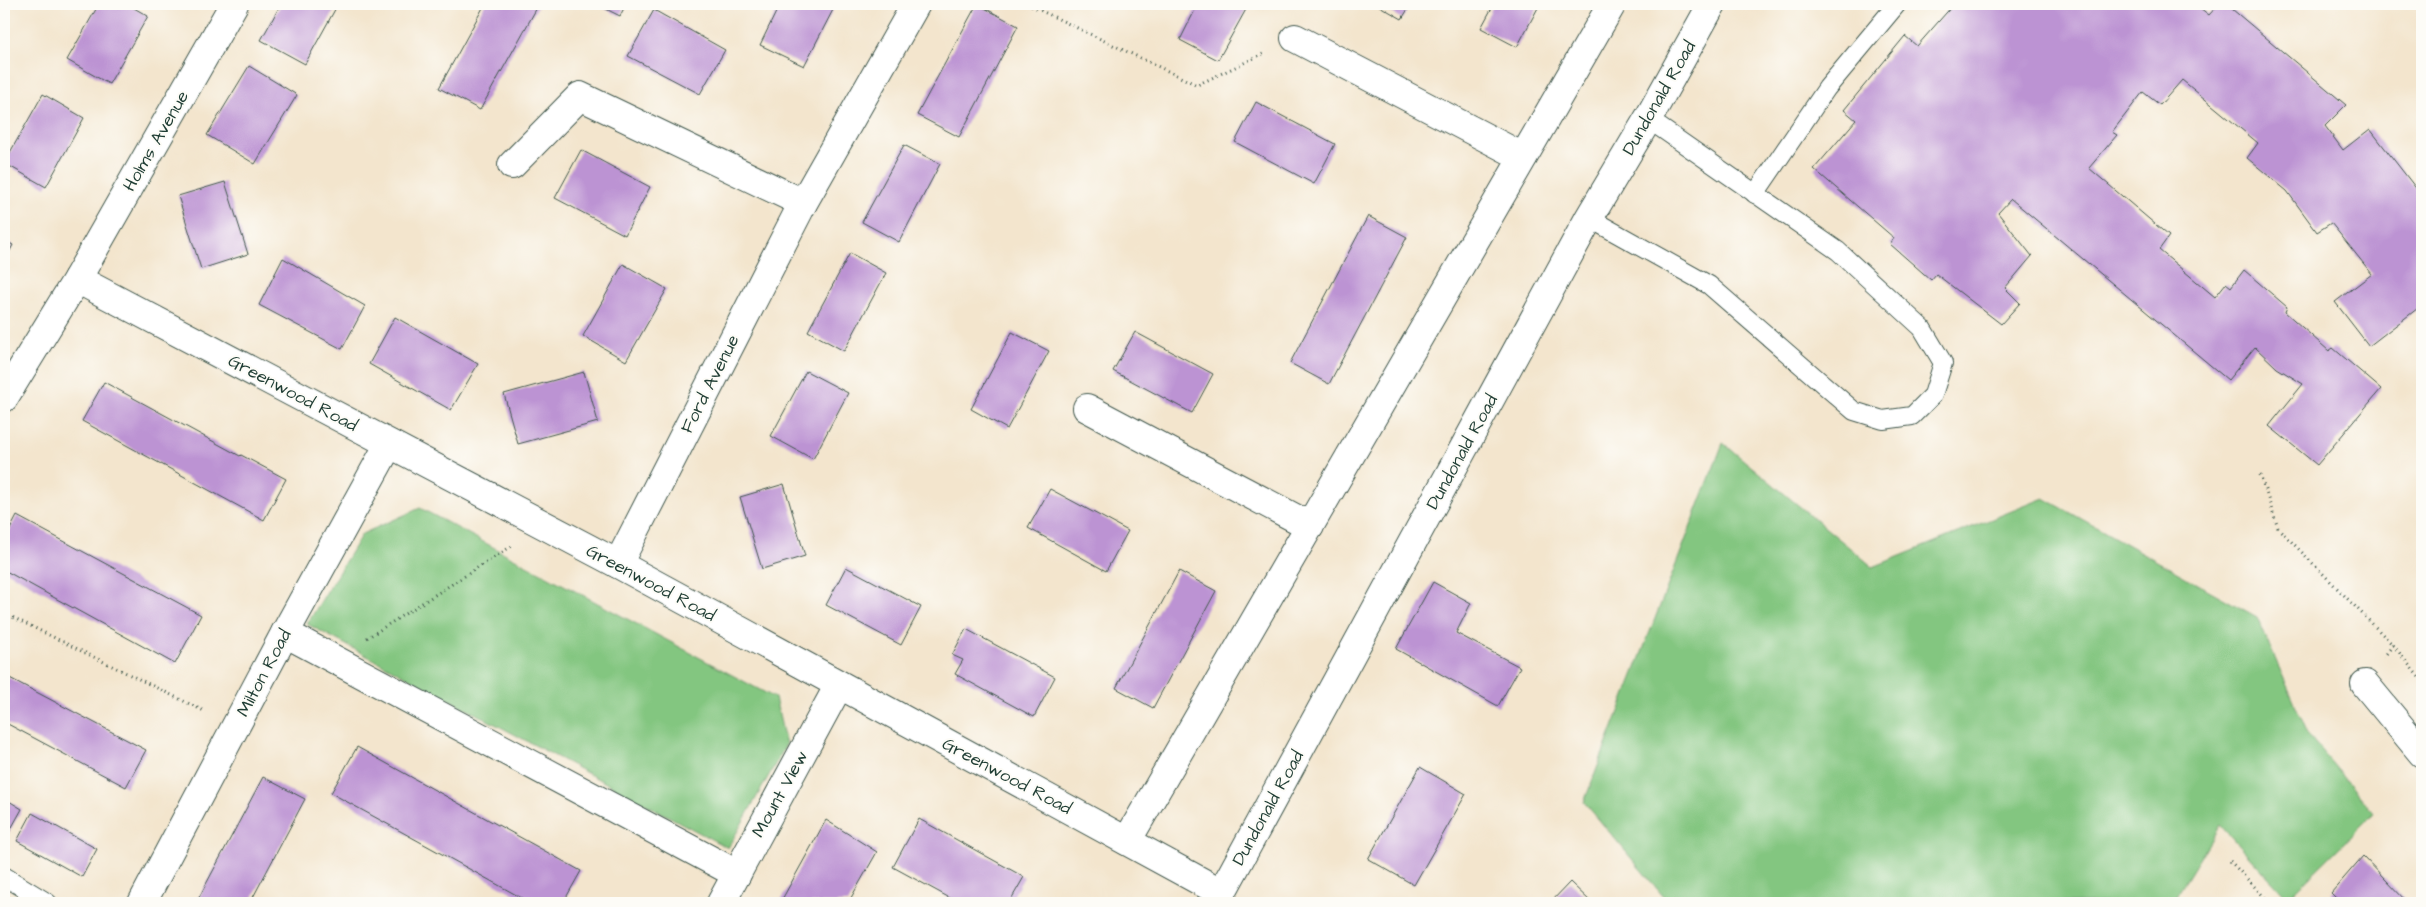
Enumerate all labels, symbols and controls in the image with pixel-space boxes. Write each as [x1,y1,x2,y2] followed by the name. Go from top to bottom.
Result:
[1616,36,1702,160] street label: Dundonald Road
[117,86,195,196] street label: Holms Avenue
[674,330,746,438] street label: Ford Avenue
[224,348,362,438] street label: Greenwood Road
[1420,390,1504,514] street label: Dundonald Road
[582,538,720,628] street label: Greenwood Road
[231,625,297,721] street label: Milton Road
[938,731,1076,821] street label: Greenwood Road
[746,746,814,842] street label: Mount View
[1226,746,1310,870] street label: Dundonald Road

